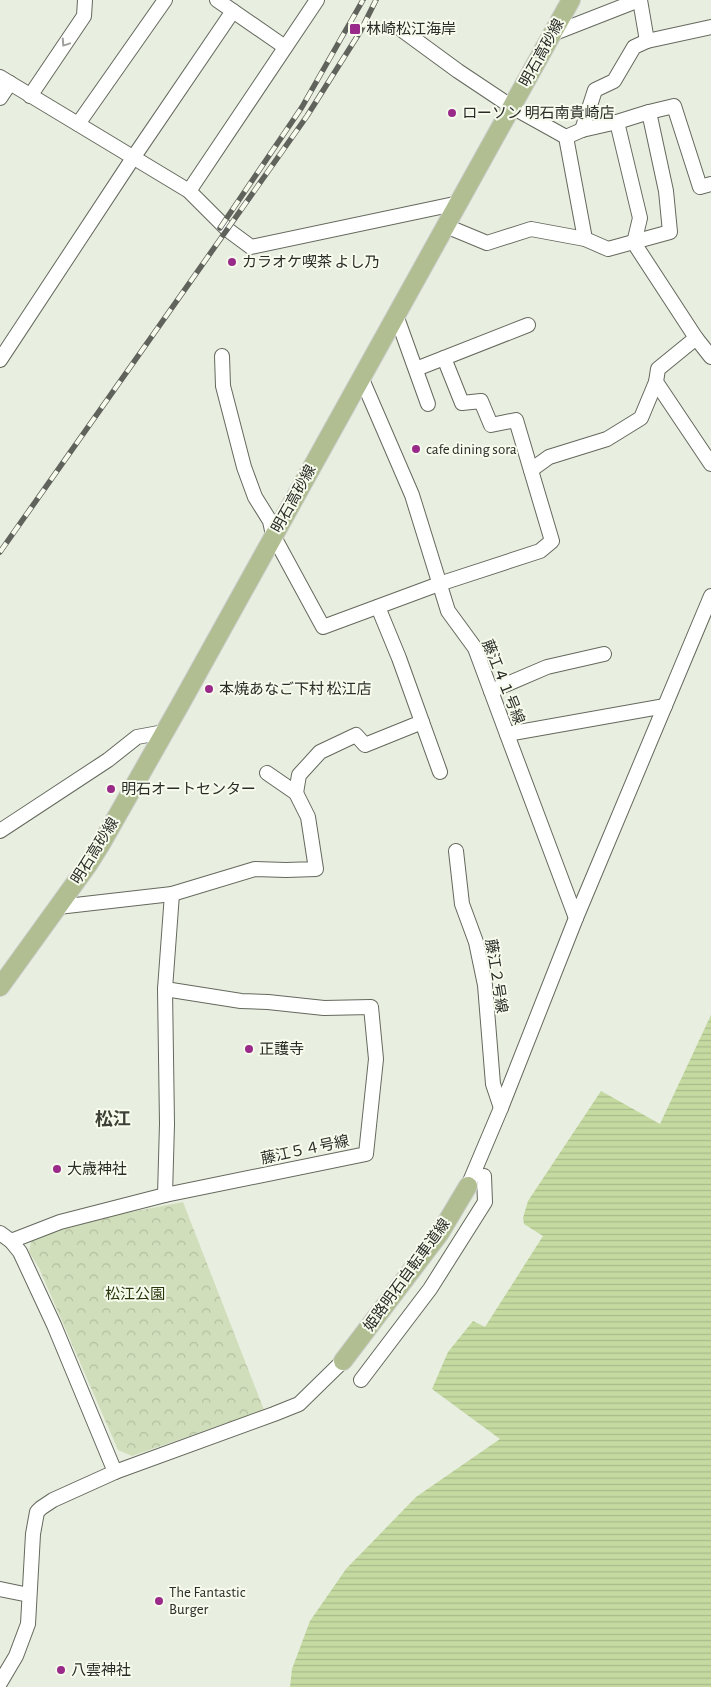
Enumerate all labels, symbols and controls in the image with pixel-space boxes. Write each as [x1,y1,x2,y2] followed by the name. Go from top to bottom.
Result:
[516,16,567,89] street label: 明石高砂線
[366,21,456,37] place label: 林崎松江海岸
[348,22,362,36] marker: 林崎松江海岸
[62,38,72,47] one-way arrow
[462,105,614,121] place label: ローソン 明石南貴崎店
[446,107,458,119] marker: ローソン 明石南貴崎店
[242,254,379,270] place label: カラオケ喫茶 よし乃
[226,256,238,268] marker: カラオケ喫茶 よし乃
[426,442,517,457] place label: cafe dining sora
[410,443,422,455] marker: cafe dining sora
[268,462,319,535] street label: 明石高砂線
[479,637,528,727] street label: 藤江４１号線
[219,680,371,697] place label: 本焼あなご下村 松江店
[203,683,215,695] marker: 本焼あなご下村 松江店
[121,781,256,797] place label: 明石オートセンター
[105,783,117,795] marker: 明石オートセンター
[68,815,121,887] street label: 明石高砂線
[483,938,510,1014] street label: 藤江２号線
[259,1041,304,1057] place label: 正護寺
[243,1043,255,1055] marker: 正護寺
[95,1109,131,1129] district label: 松江
[259,1132,351,1167] street label: 藤江５４号線
[67,1161,127,1177] place label: 大歳神社
[51,1163,63,1175] marker: 大歳神社
[360,1215,453,1334] street label: 姫路明石自転車道線
[105,1286,165,1302] park label: 松江公園
[169,1585,246,1617] place label: The Fantastic Burger
[153,1595,165,1607] marker: The Fantastic Burger
[71,1662,131,1678] place label: 八雲神社
[55,1664,67,1676] marker: 八雲神社

